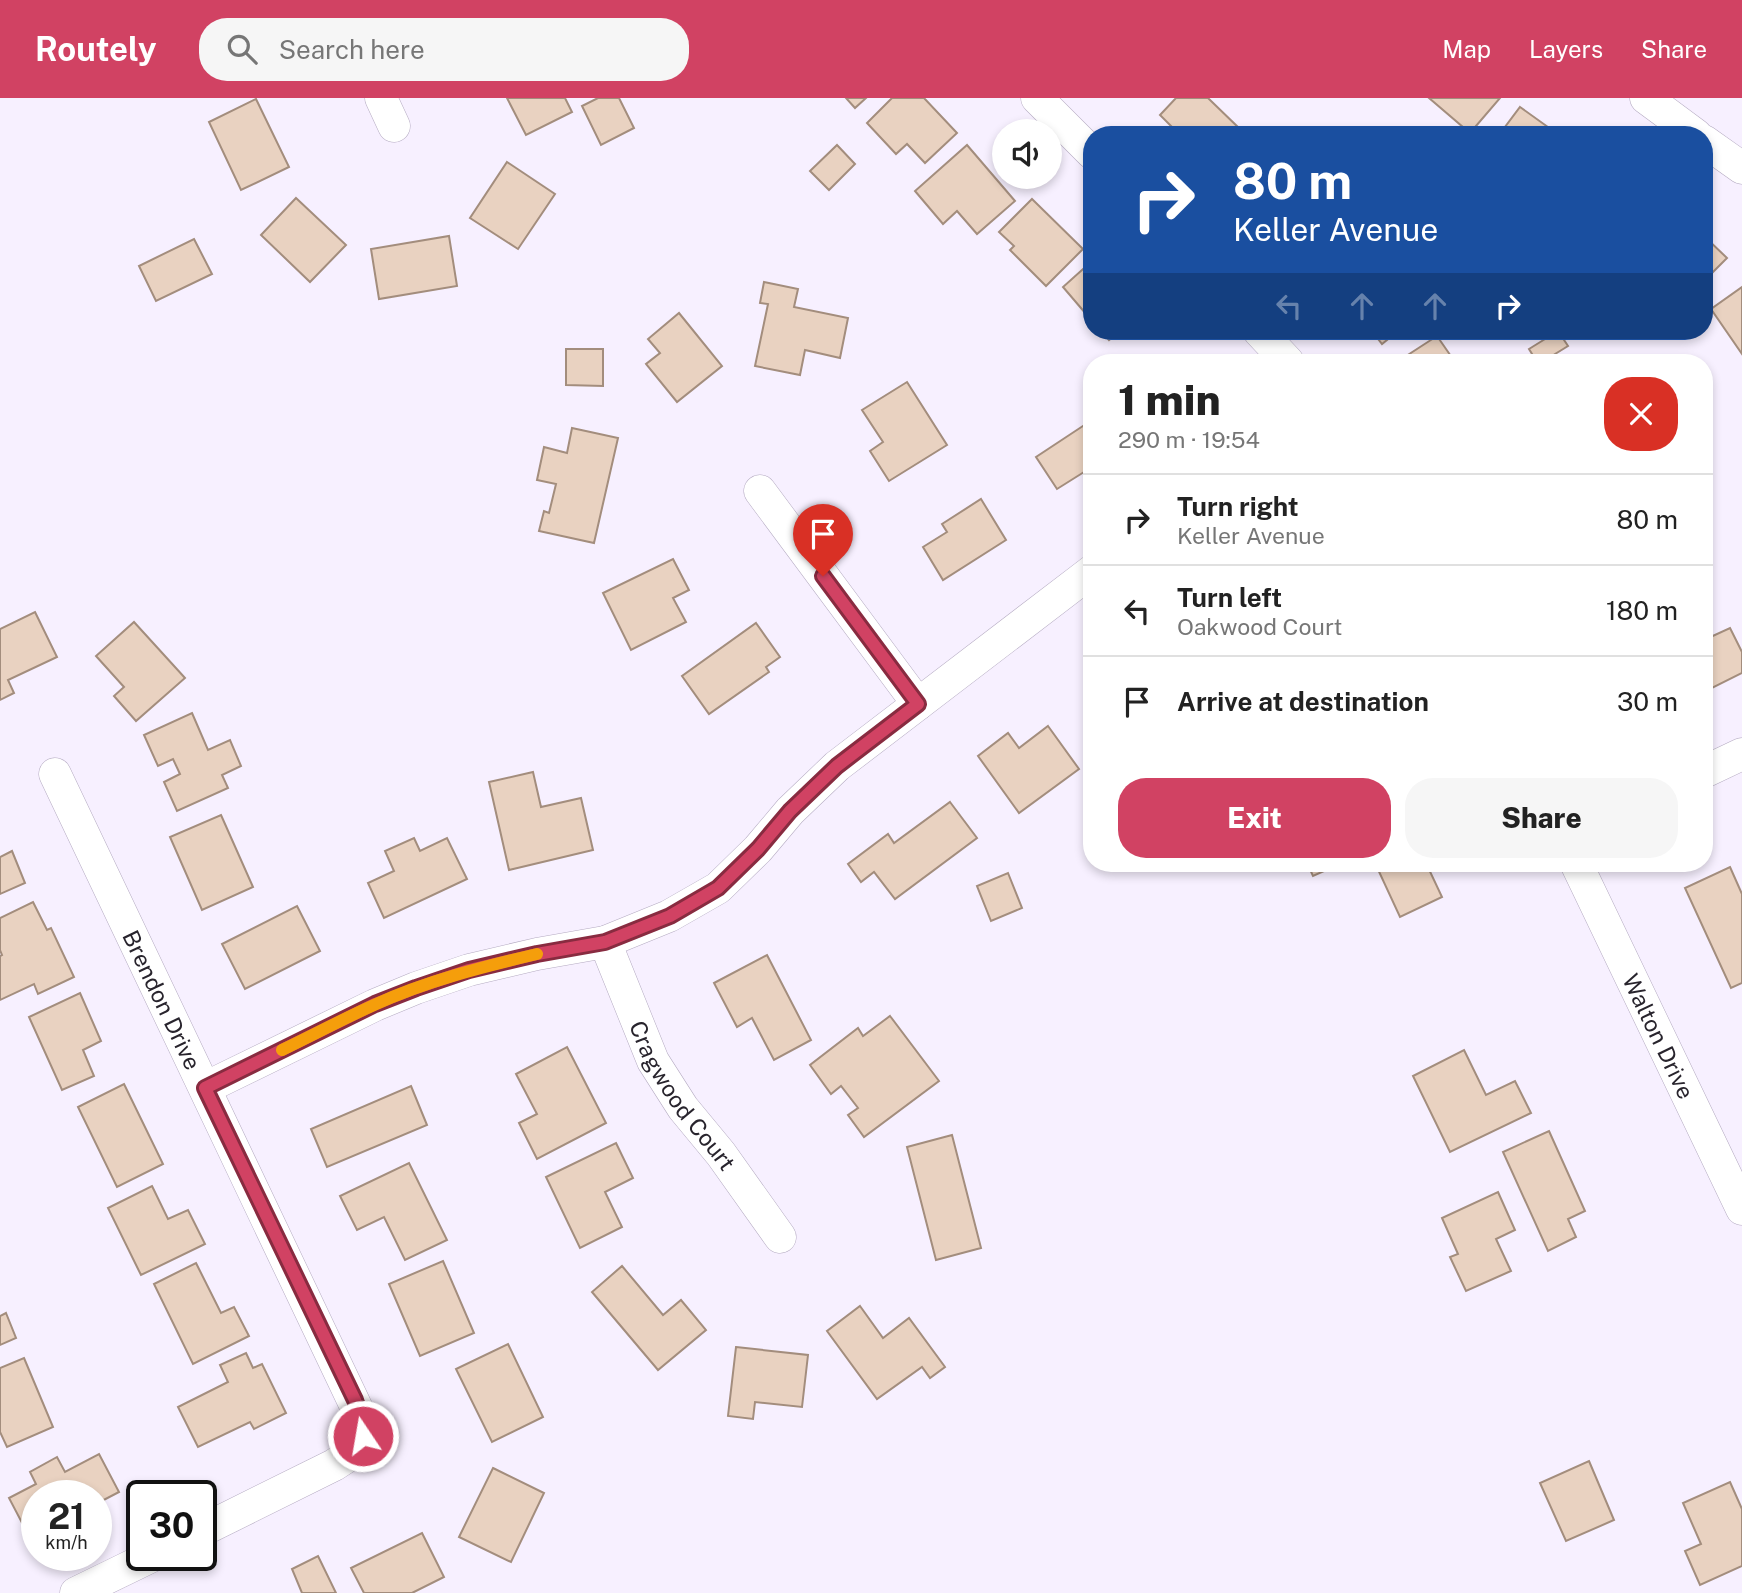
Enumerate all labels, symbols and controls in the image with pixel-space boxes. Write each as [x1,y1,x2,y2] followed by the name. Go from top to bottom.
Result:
[199,18,689,81] search box
[35,30,157,68] text: Routely
[223,30,261,68] icon: search
[279,34,425,65] text: Search here
[1442,35,1491,63] text: Map
[1529,35,1603,63] text: Layers
[1641,35,1707,63] text: Share
[992,119,1062,189] map controls
[992,119,1062,189] button: sound
[1233,152,1352,210] text: 80 m
[1118,154,1209,245] icon: right
[1233,211,1438,248] text: Keller Avenue
[1270,287,1308,325] icon: left
[1343,287,1381,325] icon: ahead
[1416,287,1454,325] icon: ahead
[1489,287,1527,325] icon: right
[1118,375,1221,424] text: 1 min
[1604,377,1678,451] button: close
[1118,426,1260,453] text: 290 m · 19:54
[1177,491,1299,522] text: Turn right
[1118,501,1156,539] icon: right
[793,504,853,576] pin
[1617,504,1678,535] text: 80 m
[804,515,842,553] icon: arrive
[1177,522,1325,549] text: Keller Avenue
[1177,582,1282,613] text: Turn left
[1118,592,1156,630] icon: left
[1606,595,1678,626] text: 180 m
[1177,613,1343,640] text: Oakwood Court
[1118,683,1156,721] icon: arrive
[1177,686,1429,717] text: Arrive at destination
[1617,686,1678,717] text: 30 m
[1118,778,1391,858] button: Exit
[1405,778,1678,858] button: Share
[118,926,207,1074] street label: Brendon Drive
[1618,969,1700,1103] street label: Walton Drive
[625,1016,742,1175] street label: Cragwood Court
[326,1399,400,1473] position arrow
[126,1480,217,1571] speed limit sign: 30
[48,1496,85,1537] text: 21
[45,1532,88,1553] text: km/h

